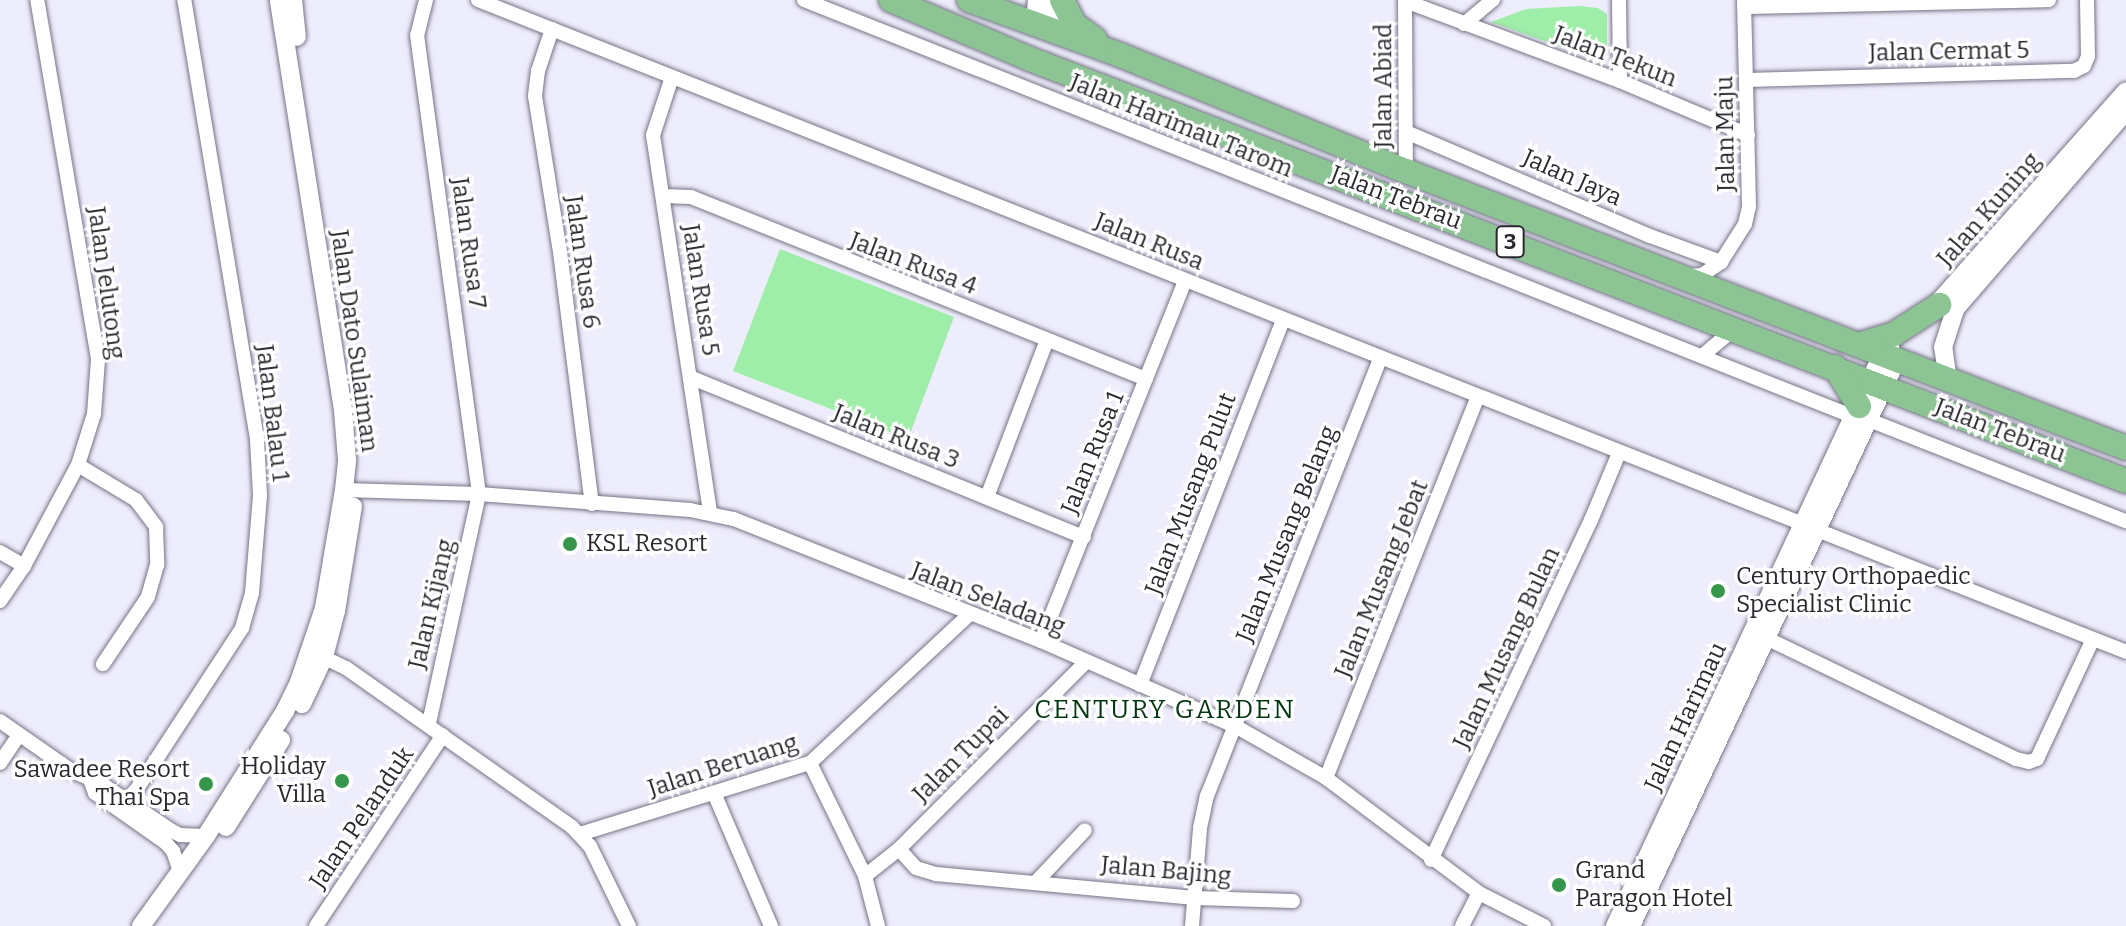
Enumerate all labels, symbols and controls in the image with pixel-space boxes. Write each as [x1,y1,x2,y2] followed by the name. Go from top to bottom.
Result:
[1549,20,1681,94] street label: Jalan Tekun
[1370,23,1398,149] street label: Jalan Abiad
[1868,36,2030,68] street label: Jalan Cermat 5
[1065,68,1297,184] street label: Jalan Harimau Tarom
[1711,76,1741,192] street label: Jalan Maju
[1518,143,1626,213] street label: Jalan Jaya
[1931,147,2047,273] street label: Jalan Kuning
[1326,160,1466,236] street label: Jalan Tebrau
[445,176,491,310] street label: Jalan Rusa 7
[558,194,606,330] street label: Jalan Rusa 6
[81,205,131,361] street label: Jalan Jelutong
[1090,207,1208,277] street label: Jalan Rusa
[675,222,725,358] street label: Jalan Rusa 5
[1494,224,1526,260] road number: 3
[845,227,981,301] street label: Jalan Rusa 4
[324,228,384,454] street label: Jalan Dato Sulaiman
[249,343,295,483] street label: Jalan Balau 1
[1055,387,1131,519] street label: Jalan Rusa 1
[1139,389,1243,599] street label: Jalan Musang Pulut
[1930,393,2070,469] street label: Jalan Tebrau
[829,399,963,475] street label: Jalan Rusa 3
[1230,421,1344,647] street label: Jalan Musang Belang
[1329,476,1435,682] street label: Jalan Musang Jebat
[586,530,707,558] place label: KSL Resort
[561,535,579,553] marker: KSL Resort
[403,536,461,672] street label: Jalan Kijang
[1448,542,1566,754] street label: Jalan Musang Bulan
[907,556,1069,642] street label: Jalan Seladang
[1736,563,1971,619] place label: Century Orthopaedic Specialist Clinic
[1707,580,1729,602] marker: Century Orthopaedic Specialist Clinic
[1639,638,1733,796] street label: Jalan Harimau
[1034,694,1296,726] district label: CENTURY GARDEN
[907,701,1015,809] street label: Jalan Tupai
[645,728,801,804] street label: Jalan Beruang
[304,742,420,894] street label: Jalan Pelanduk
[240,753,326,809] place label: Holiday Villa
[14,756,190,812] place label: Sawadee Resort Thai Spa
[333,772,351,790] marker: Holiday Villa
[197,775,215,793] marker: Sawadee Resort Thai Spa
[1100,851,1232,891] street label: Jalan Bajing
[1575,857,1733,913] place label: Grand Paragon Hotel
[1550,876,1568,894] marker: Grand Paragon Hotel

